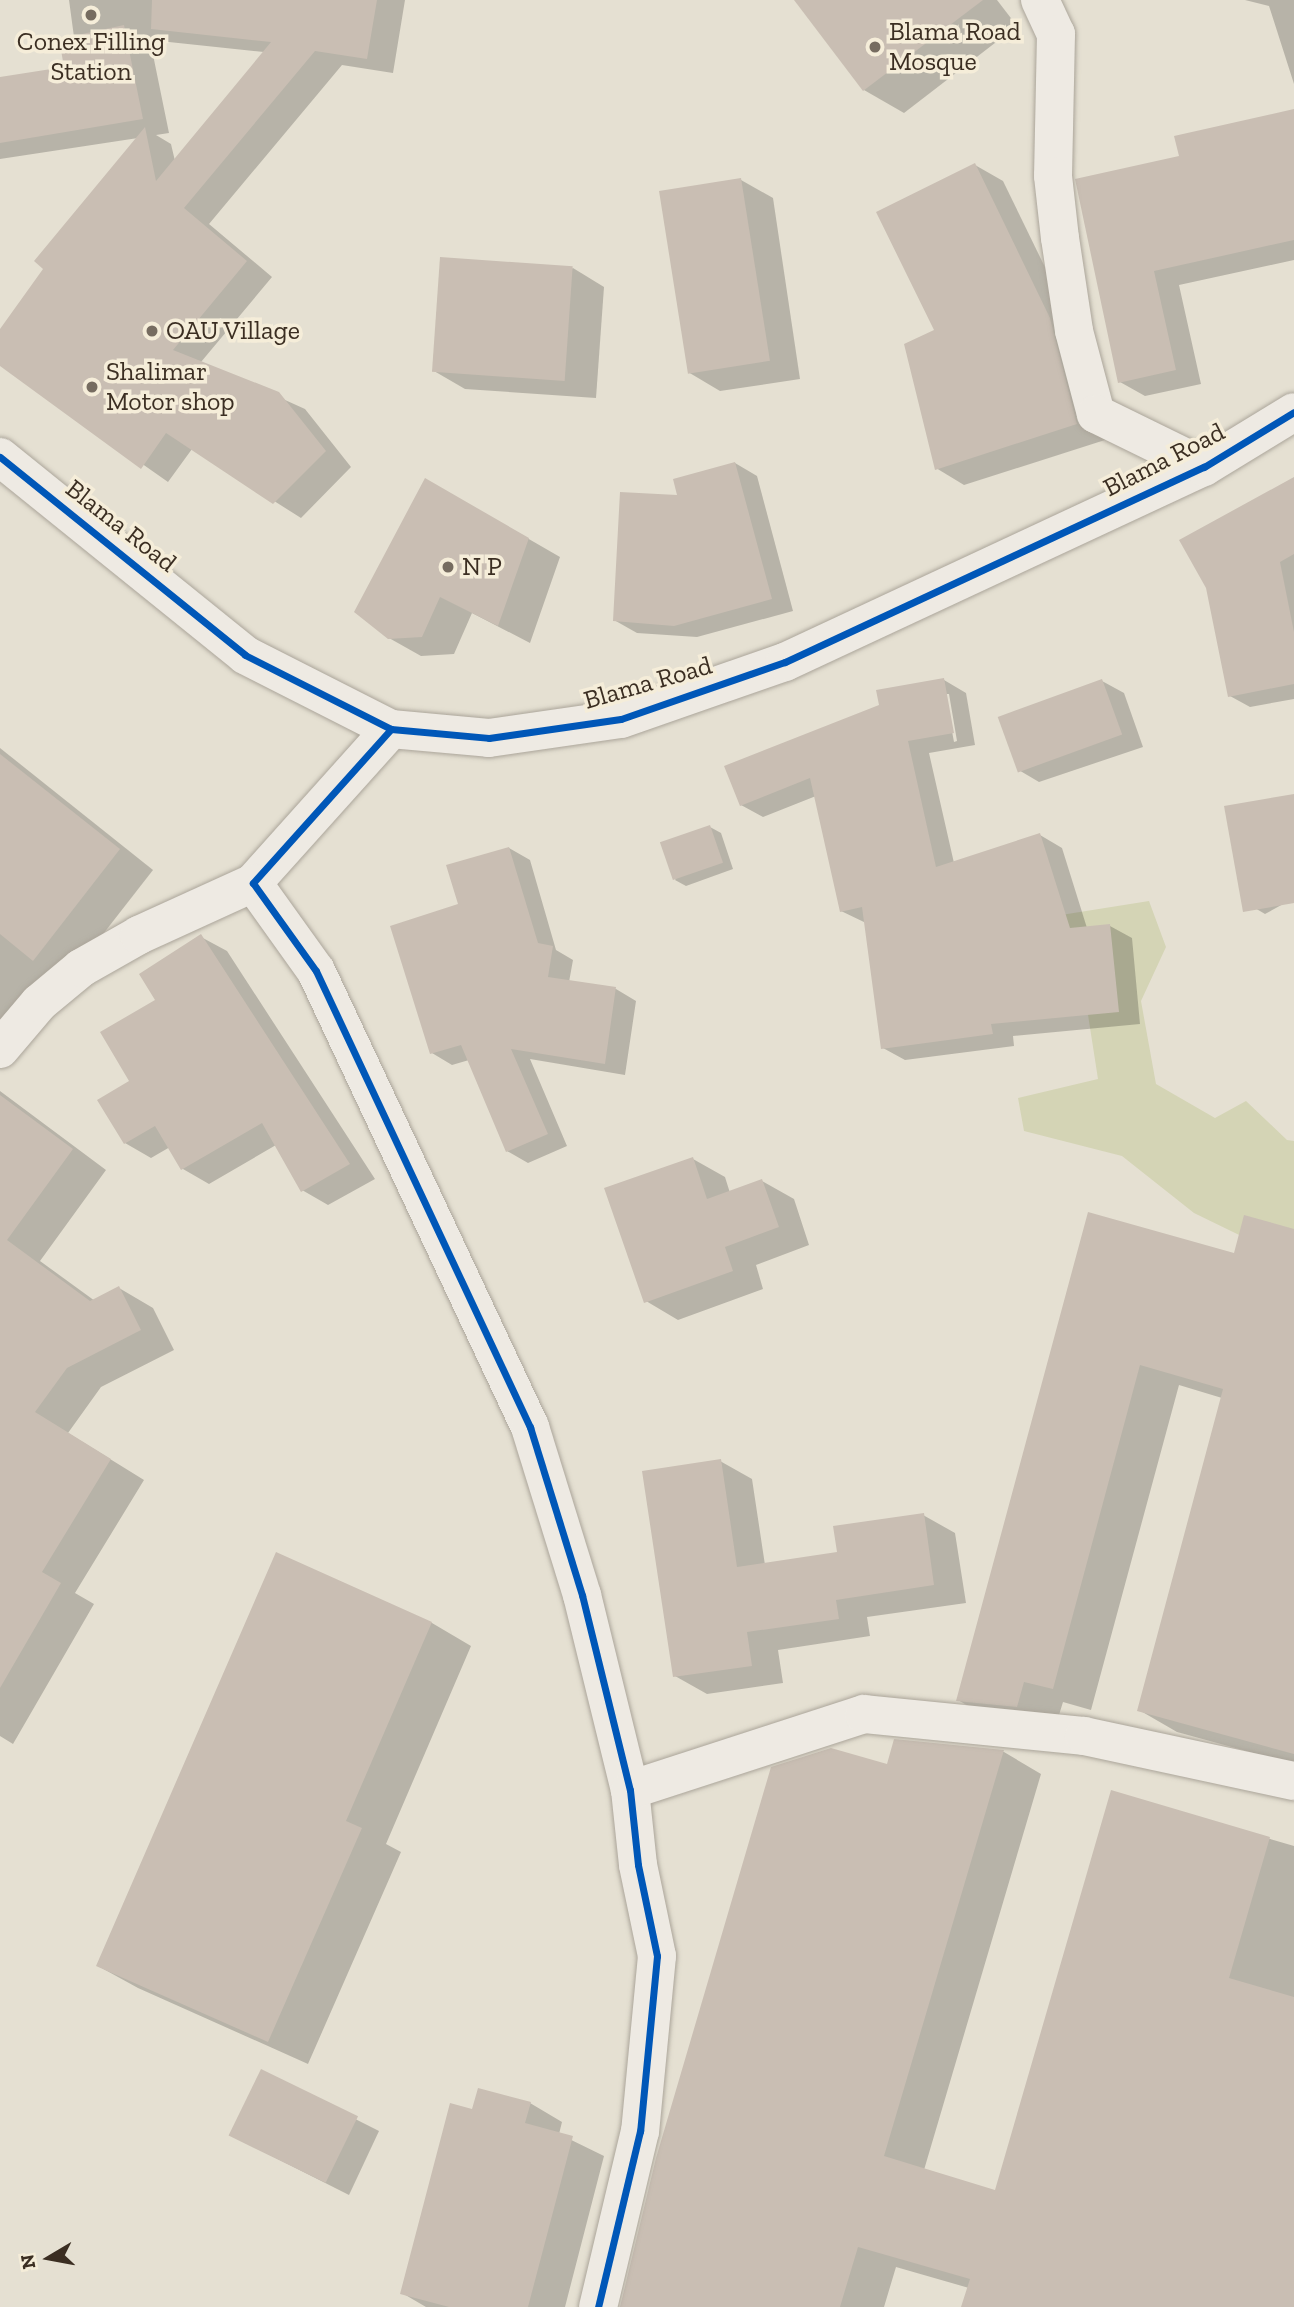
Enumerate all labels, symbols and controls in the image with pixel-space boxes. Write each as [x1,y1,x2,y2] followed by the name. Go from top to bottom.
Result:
[83,7,99,23] marker: Conex Filling Station
[889,16,1021,78] place label: Blama Road Mosque
[17,26,165,88] place label: Conex Filling Station
[867,39,883,55] marker: Blama Road Mosque
[166,315,301,347] place label: OAU Village
[144,323,160,339] marker: OAU Village
[106,356,235,418] place label: Shalimar Motor shop
[84,379,100,395] marker: Shalimar Motor shop
[1098,416,1230,504] street label: Blama Road
[59,473,183,579] street label: Blama Road
[462,551,502,583] place label: N P
[440,559,456,575] marker: N P
[580,650,716,716] street label: Blama Road
[14,2223,84,2293] north arrow
[15,2253,40,2271] text: N

